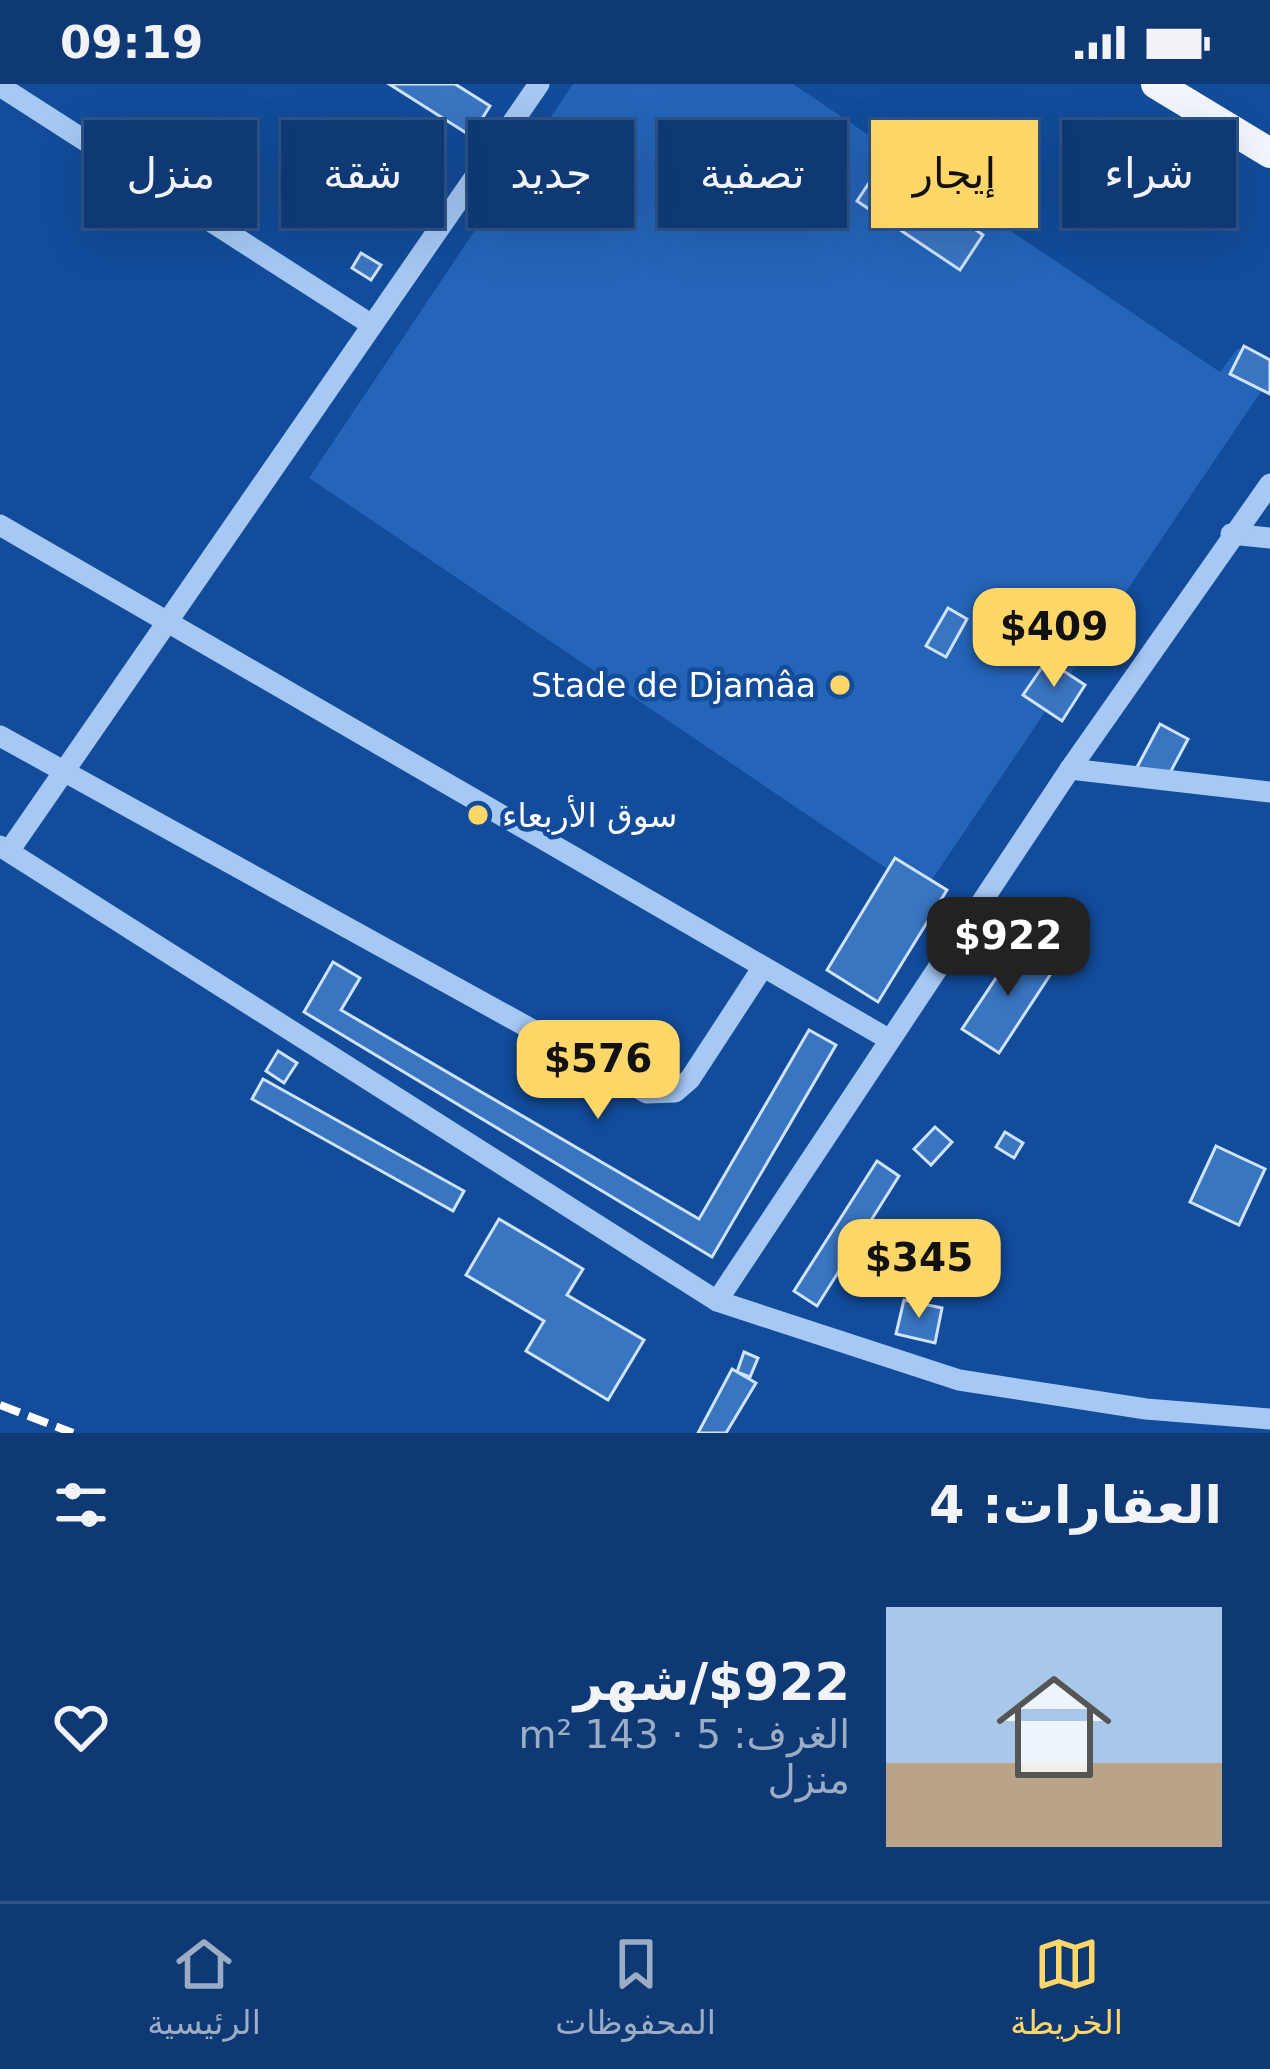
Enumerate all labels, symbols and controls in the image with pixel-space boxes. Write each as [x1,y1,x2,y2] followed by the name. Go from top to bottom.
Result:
[60,16,203,69] text: 09:19
[84,120,257,228] chip: منزل
[281,120,444,228] chip: شقة
[468,120,634,228] chip: جديد
[658,120,847,228] chip: تصفية
[871,120,1038,228] chip: إيجار
[1062,120,1236,228] chip: شراء
[983,588,1125,690] pin: $409
[1000,604,1108,649] text: $409
[531,666,816,705] place label: Stade de Djamâa
[827,672,853,698] marker: Stade de Djamâa
[502,795,677,835] place label: سوق الأربعاء
[465,802,491,828] marker: سوق الأربعاء
[937,897,1079,999] pin: $922
[954,913,1062,958] text: $922
[527,1020,669,1122] pin: $576
[544,1036,652,1081] text: $576
[848,1219,990,1321] pin: $345
[865,1235,973,1280] text: $345
[48,1472,114,1538] icon: filters
[929,1476,1222,1535] text: العقارات: 4
[574,1653,850,1712] text: $922/شهر
[982,1655,1126,1799] icon: home
[48,1694,114,1760] icon: heart
[518,1712,850,1757] text: الغرف: 5 · 143 m²
[767,1757,850,1802] text: منزل
[147,1931,261,2042] tab: الرئيسية
[555,1931,716,2042] tab: المحفوظات
[1010,1931,1123,2042] tab: الخريطة

